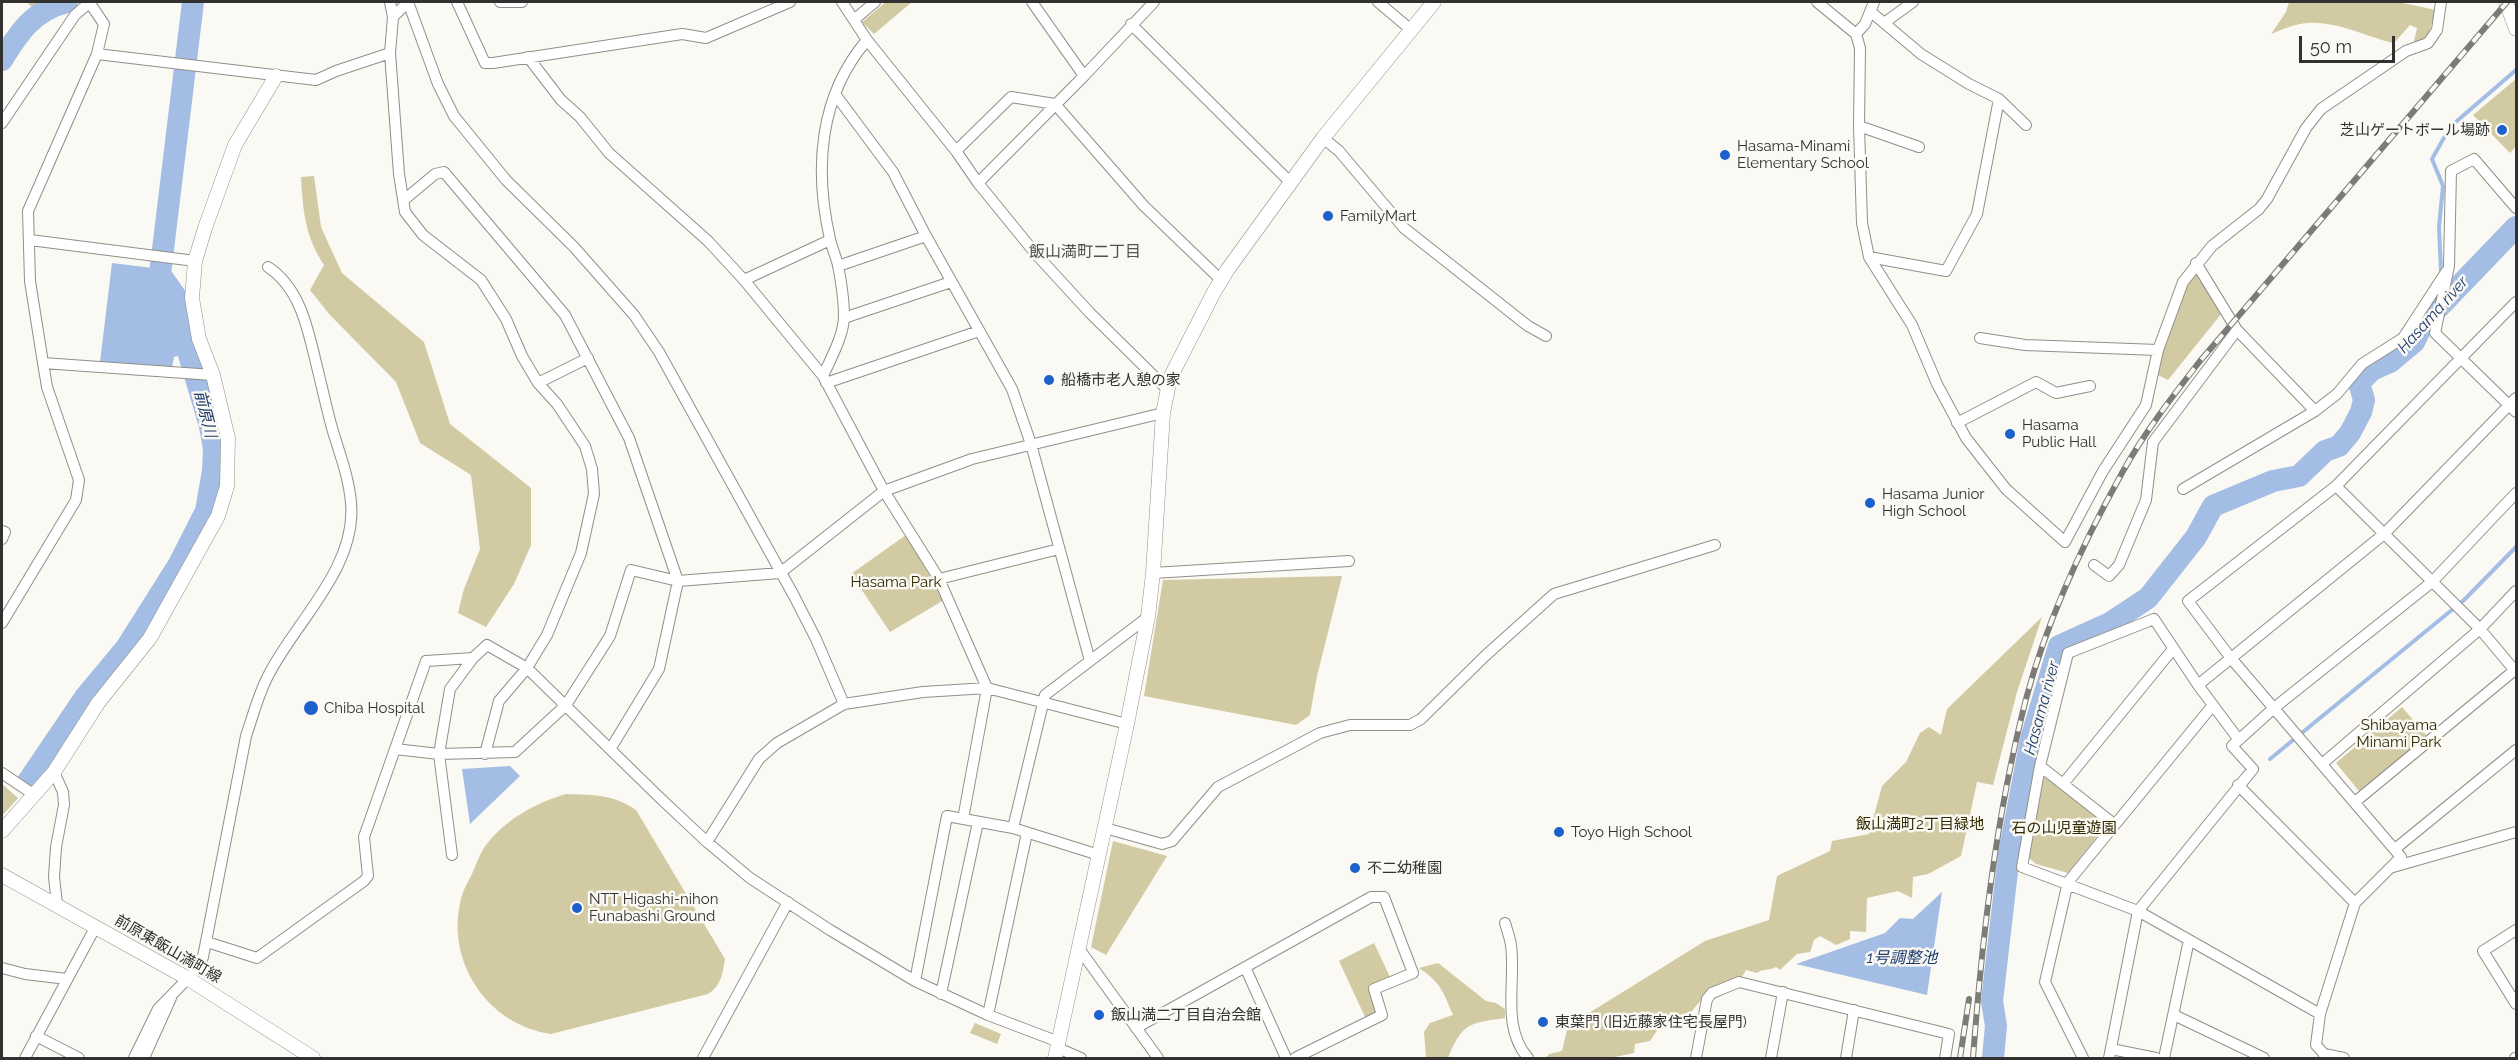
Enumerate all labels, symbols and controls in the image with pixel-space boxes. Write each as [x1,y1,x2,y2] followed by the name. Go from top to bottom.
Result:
[2302,24,2398,62] scale bar
[2310,36,2352,57] text: 50 m
[2340,121,2490,139] place label: 芝山ゲートボール場跡
[2495,123,2509,137] marker: 芝山ゲートボール場跡
[1737,137,1869,172] place label: Hasama-Minami Elementary School
[1718,148,1732,162] marker: Hasama-Minami Elementary School
[1340,207,1417,225] place label: FamilyMart
[1321,209,1335,223] marker: FamilyMart
[1029,242,1141,262] district label: 飯山満町二丁目
[2394,273,2472,357] water label: Hasama river
[1061,371,1181,389] place label: 船橋市老人憩の家
[1042,373,1056,387] marker: 船橋市老人憩の家
[190,388,220,440] water label: 前原川
[2022,416,2096,451] place label: Hasama Public Hall
[2003,427,2017,441] marker: Hasama Public Hall
[1882,485,1985,520] place label: Hasama Junior High School
[1863,496,1877,510] marker: Hasama Junior High School
[850,573,942,591] park label: Hasama Park
[2020,659,2064,757] water label: Hasama river
[302,699,320,717] marker: Chiba Hospital
[324,699,424,717] place label: Chiba Hospital
[2357,716,2441,751] park label: Shibayama Minami Park
[1856,815,1984,833] park label: 飯山満町2丁目緑地
[2012,819,2116,837] park label: 石の山児童遊園
[1571,823,1692,841] place label: Toyo High School
[1552,825,1566,839] marker: Toyo High School
[1367,859,1442,877] place label: 不二幼稚園
[1348,861,1362,875] marker: 不二幼稚園
[589,890,719,925] place label: NTT Higashi-nihon Funabashi Ground
[570,901,584,915] marker: NTT Higashi-nihon Funabashi Ground
[112,911,224,987] street label: 前原東飯山満町線
[1867,948,1937,968] water label: 1号調整池
[1111,1006,1261,1024] place label: 飯山満二丁目自治会館
[1092,1008,1106,1022] marker: 飯山満二丁目自治会館
[1555,1013,1747,1031] place label: 東葉門 (旧近藤家住宅長屋門)
[1536,1015,1550,1029] marker: 東葉門 (旧近藤家住宅長屋門)

